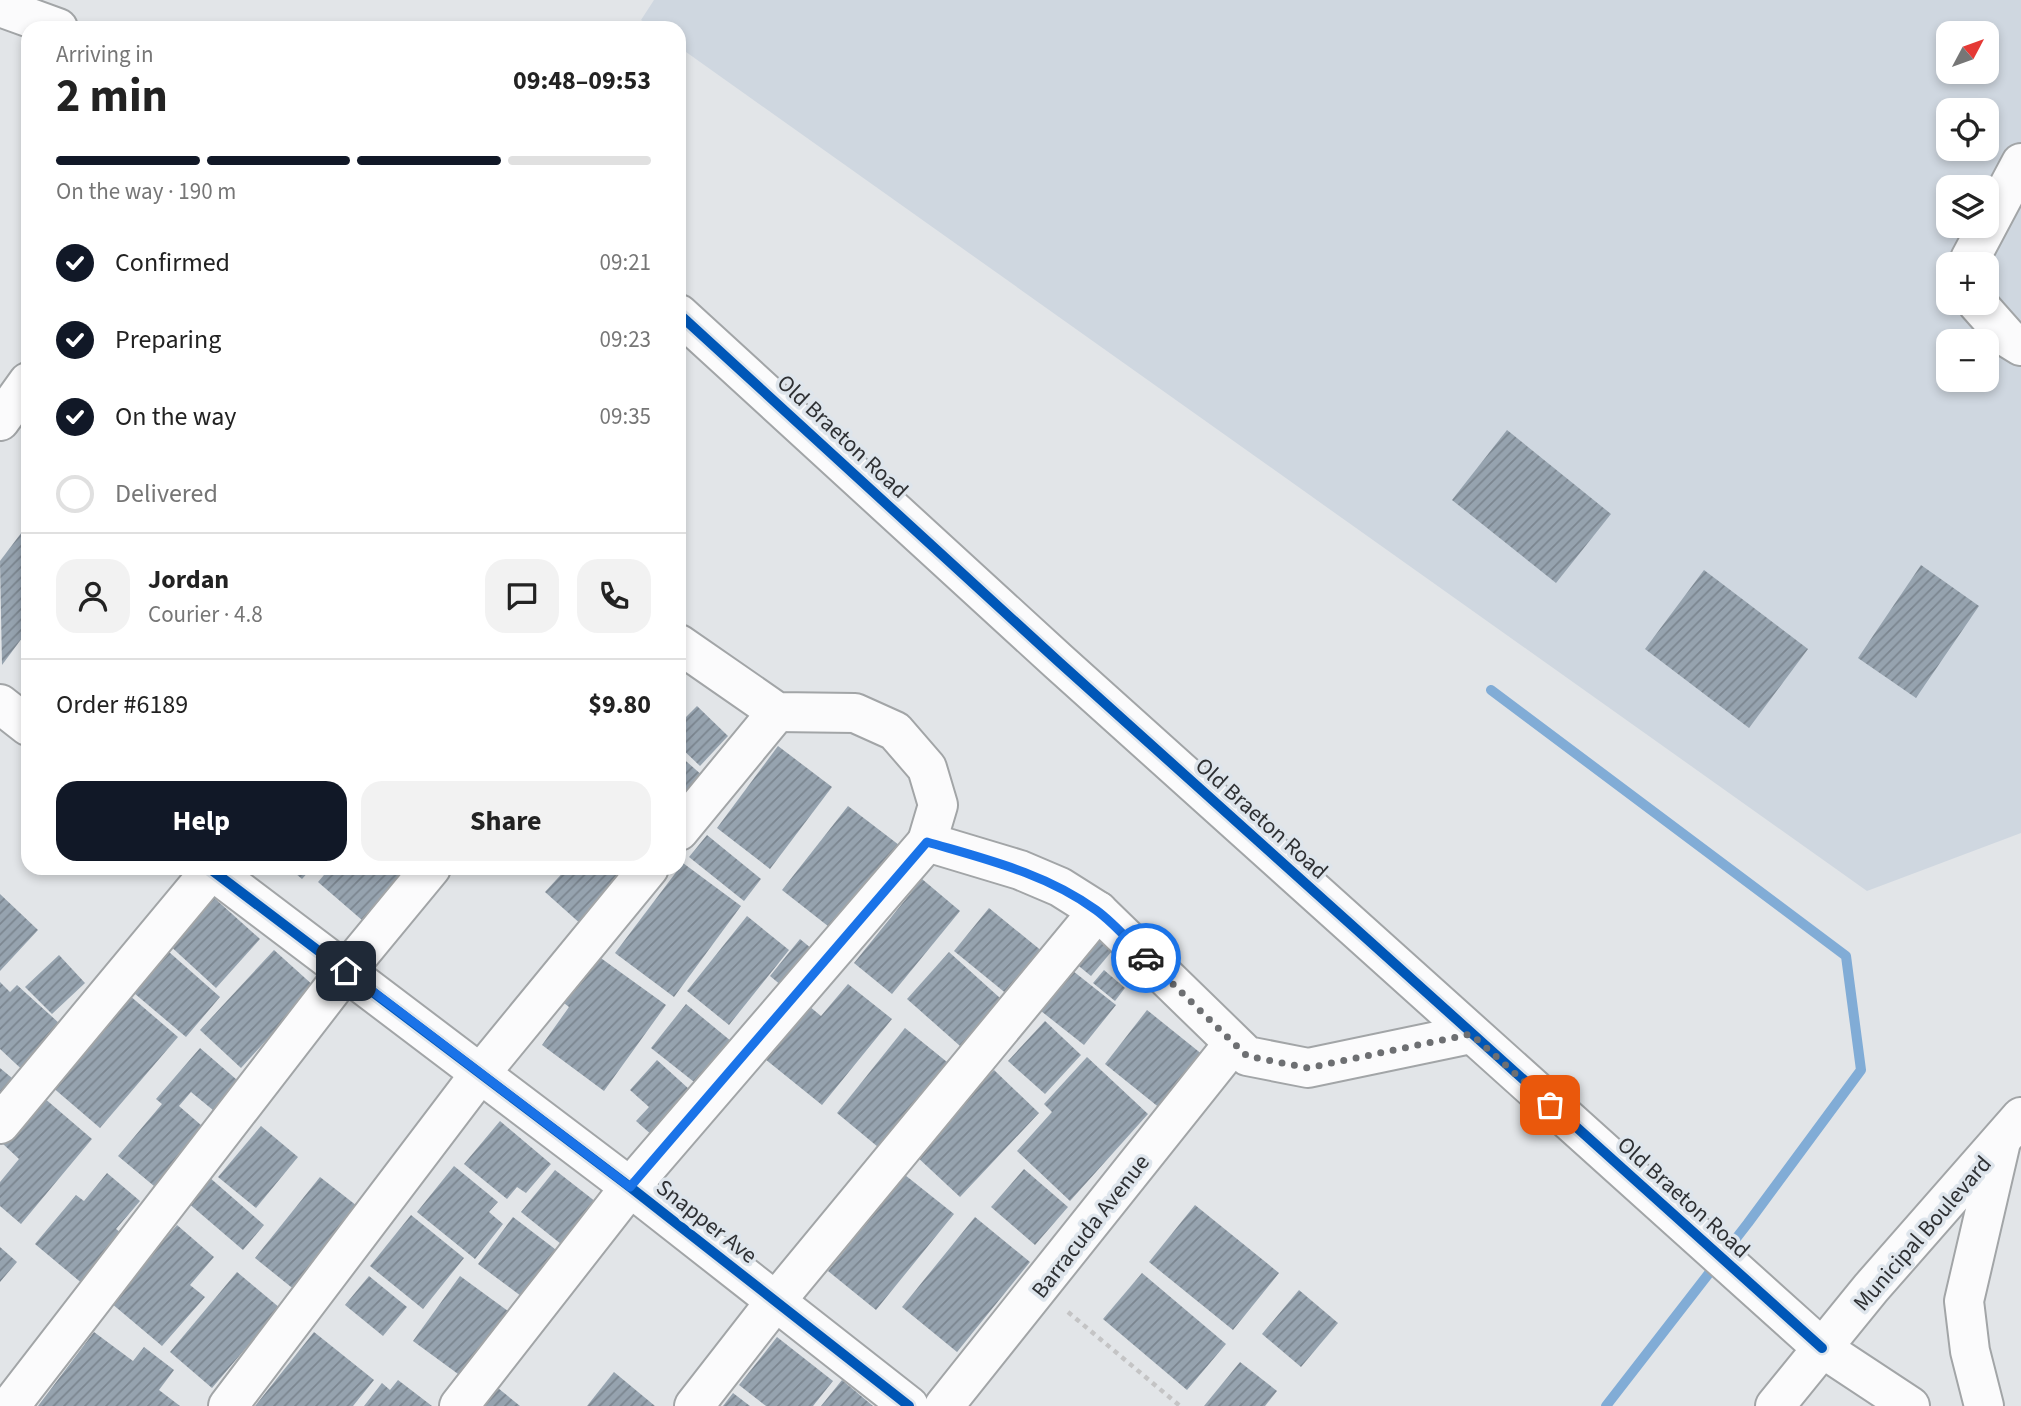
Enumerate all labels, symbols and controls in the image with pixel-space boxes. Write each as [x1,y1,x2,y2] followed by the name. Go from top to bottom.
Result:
[1936,21,1998,84] north arrow
[1936,21,1999,392] map controls
[56,38,154,71] text: Arriving in
[513,62,651,99] text: 09:48–09:53
[56,64,168,129] text: 2 min
[1936,98,1999,161] button: locate
[56,175,236,208] text: On the way · 190 m
[1936,175,1999,238] button: layers
[56,244,94,282] icon: check
[115,244,230,281] text: Confirmed
[600,246,651,279] text: 09:21
[1936,252,1999,315] button: +
[56,321,94,359] icon: check
[115,321,221,358] text: Preparing
[600,323,651,356] text: 09:23
[1936,329,1999,392] button: −
[770,367,916,506] street label: Old Braeton Road
[56,398,94,436] icon: check
[115,398,236,435] text: On the way
[600,400,651,433] text: 09:35
[115,475,218,512] text: Delivered
[56,559,130,633] button: person
[485,559,559,633] button: chat
[577,559,651,633] button: phone
[148,561,229,598] text: Jordan
[148,598,263,631] text: Courier · 4.8
[56,686,188,723] text: Order #6189
[588,686,651,723] text: $9.80
[1188,750,1335,887] street label: Old Braeton Road
[56,781,347,861] button: Help
[361,781,651,861] button: Share
[1111,923,1181,993] courier
[1127,939,1165,977] icon: car
[316,941,376,1001] pin
[327,952,365,990] icon: home
[1520,1075,1580,1135] pin
[1531,1086,1569,1124] icon: bag
[1610,1129,1757,1266] street label: Old Braeton Road
[1024,1147,1157,1305] street label: Barracuda Avenue
[1845,1148,1999,1318] street label: Municipal Boulevard
[649,1171,764,1271] street label: Snapper Ave

